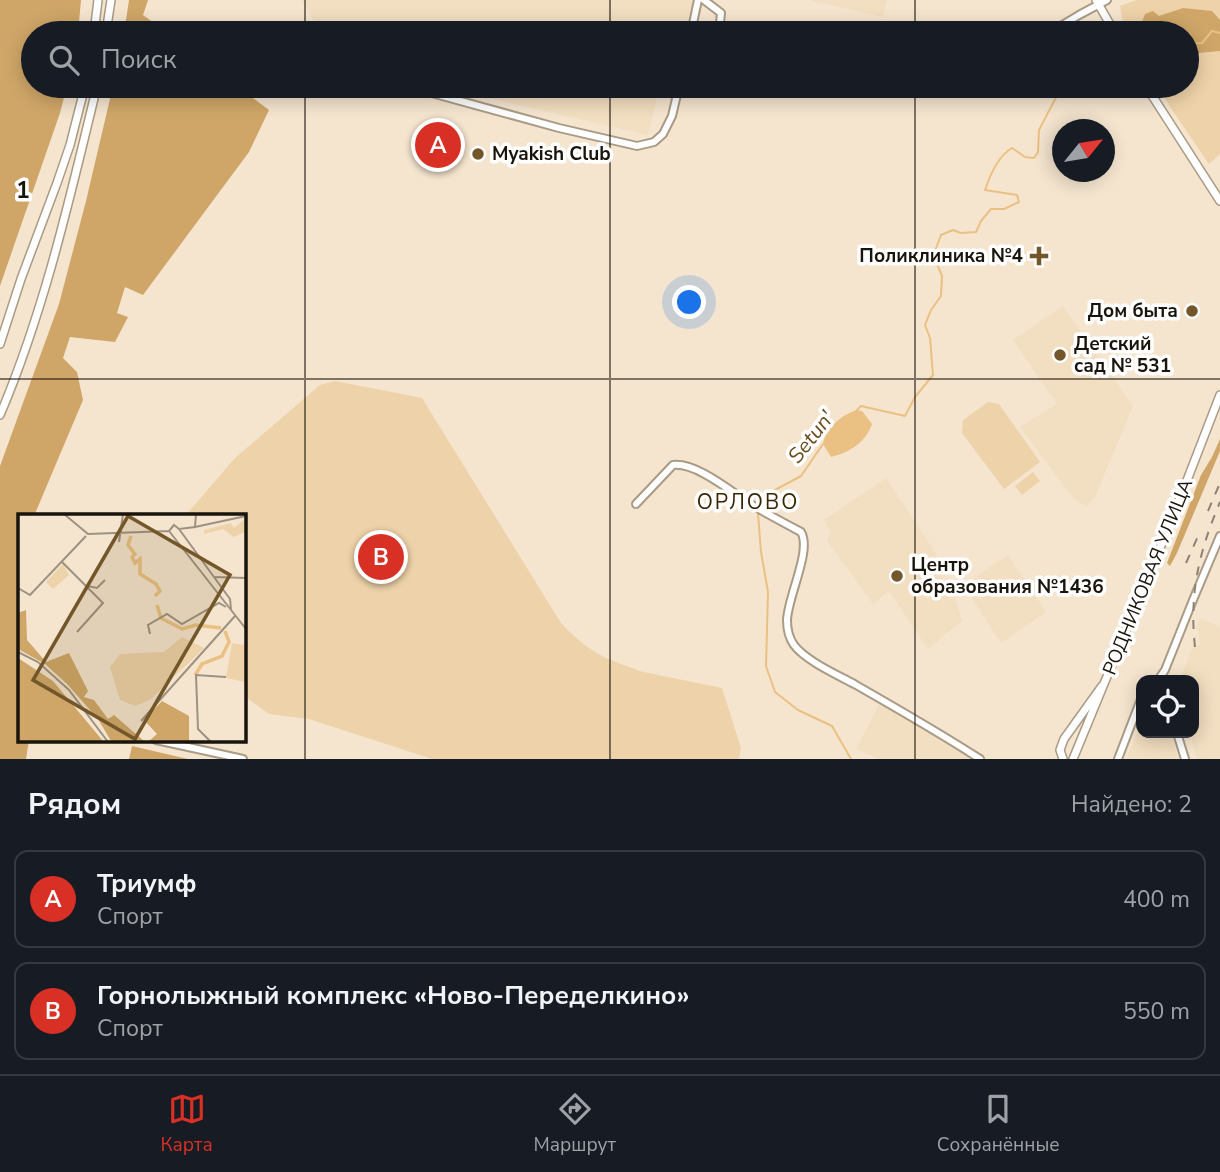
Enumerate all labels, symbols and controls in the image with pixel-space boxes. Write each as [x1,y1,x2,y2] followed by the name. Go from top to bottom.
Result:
[21,21,1199,98] search box
[45,41,83,79] icon: search
[101,42,177,77] text: Поиск
[415,119,461,171] pin: A
[1052,119,1115,182] north arrow
[492,141,611,167] place label: Myakish Club
[470,146,486,162] marker: Myakish Club
[16,175,30,206] text: 1
[859,243,1023,269] place label: Поликлиника №4
[1029,246,1049,266] marker: Поликлиника №4
[672,285,706,319] your location
[1088,298,1178,324] place label: Дом быта
[1184,303,1200,319] marker: Дом быта
[1074,331,1171,379] place label: Детский сад № 531
[1052,347,1068,363] marker: Детский сад № 531
[782,405,841,469] water label: Setun'
[1097,475,1199,679] street label: РОДНИКОВАЯ УЛИЦА
[697,488,799,516] district label: ОРЛОВО
[18,514,245,741] inset map
[358,531,404,583] pin: B
[911,552,1104,600] place label: Центр образования №1436
[889,568,905,584] marker: Центр образования №1436
[1136,675,1199,738] map controls
[1136,675,1199,738] button: locate
[28,784,121,825] text: Рядом
[1071,789,1192,820] text: Найдено: 2
[97,866,196,901] text: Триумф
[44,884,62,915] text: A
[1123,884,1190,915] text: 400 m
[97,901,163,932] text: Спорт
[97,978,690,1013] text: Горнолыжный комплекс «Ново-Переделкино»
[45,996,61,1027] text: B
[1123,996,1190,1027] text: 550 m
[97,1013,163,1044] text: Спорт
[160,1090,213,1158] tab: Карта
[534,1090,616,1158] tab: Маршрут
[937,1090,1060,1158] tab: Сохранённые

